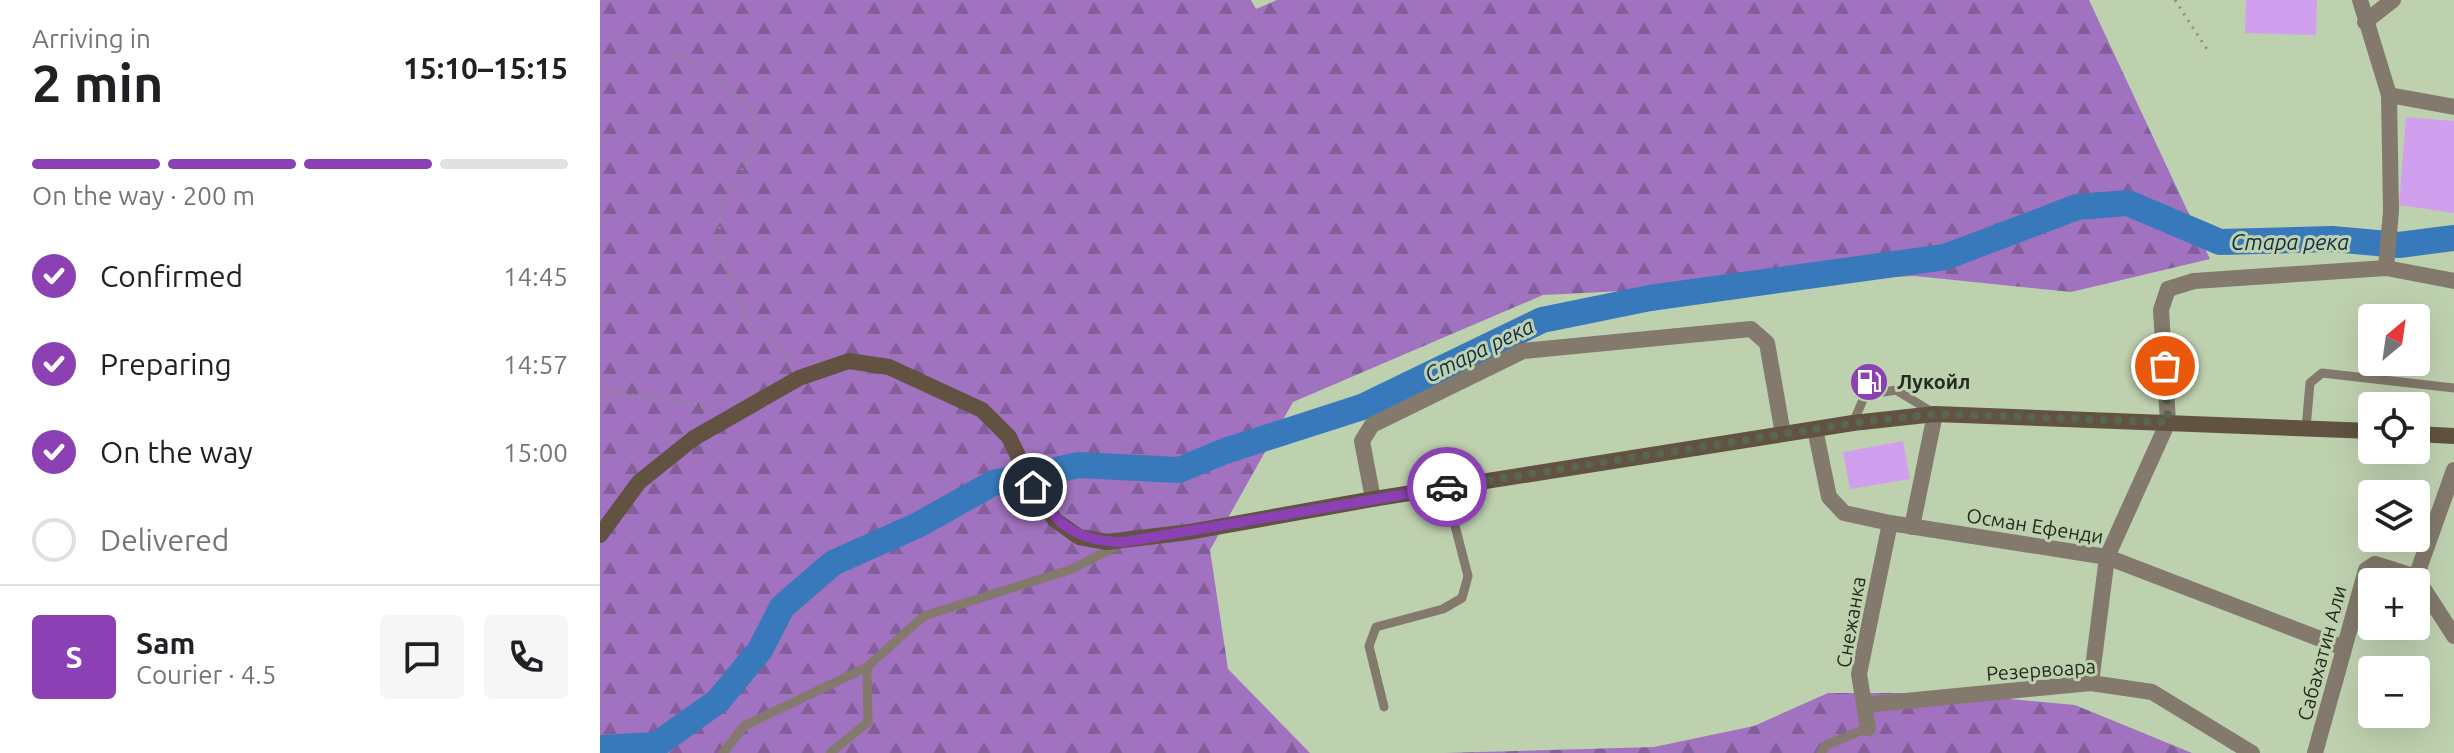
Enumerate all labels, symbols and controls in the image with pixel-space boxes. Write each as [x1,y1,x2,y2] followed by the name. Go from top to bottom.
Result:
[32,24,151,53] text: Arriving in
[403,51,568,85] text: 15:10–15:15
[32,54,163,112] text: 2 min
[32,181,255,210] text: On the way · 200 m
[2231,229,2349,254] water label: Стара река
[32,254,76,298] icon: check
[100,259,243,293] text: Confirmed
[503,262,568,291] text: 14:45
[2358,304,2430,376] north arrow
[2358,304,2430,728] map controls
[1420,312,1538,387] water label: Стара река
[2131,332,2199,400] pin
[32,342,76,386] icon: check
[2143,344,2187,388] icon: bag
[100,347,232,381] text: Preparing
[503,350,568,379] text: 14:57
[1848,361,1890,403] fuel station icon: Лукойл
[1897,370,1970,393] place label: Лукойл
[2358,392,2430,464] button: locate
[32,430,76,474] icon: check
[100,435,253,469] text: On the way
[503,438,568,467] text: 15:00
[1407,447,1487,527] courier
[999,453,1067,521] pin
[1011,465,1055,509] icon: home
[1425,465,1469,509] icon: car
[2358,480,2430,552] button: layers
[1965,503,2105,548] street label: Осман Ефенди
[100,523,229,557] text: Delivered
[2358,568,2430,640] button: +
[1831,574,1870,669] street label: Снежанка
[2292,583,2351,723] street label: Сабахатин Али
[380,615,464,699] button: chat
[484,615,568,699] button: phone
[136,626,195,660] text: Sam
[65,640,83,674] text: S
[1985,654,2097,685] street label: Резервоара
[2358,656,2430,728] button: −
[136,660,276,689] text: Courier · 4.5

